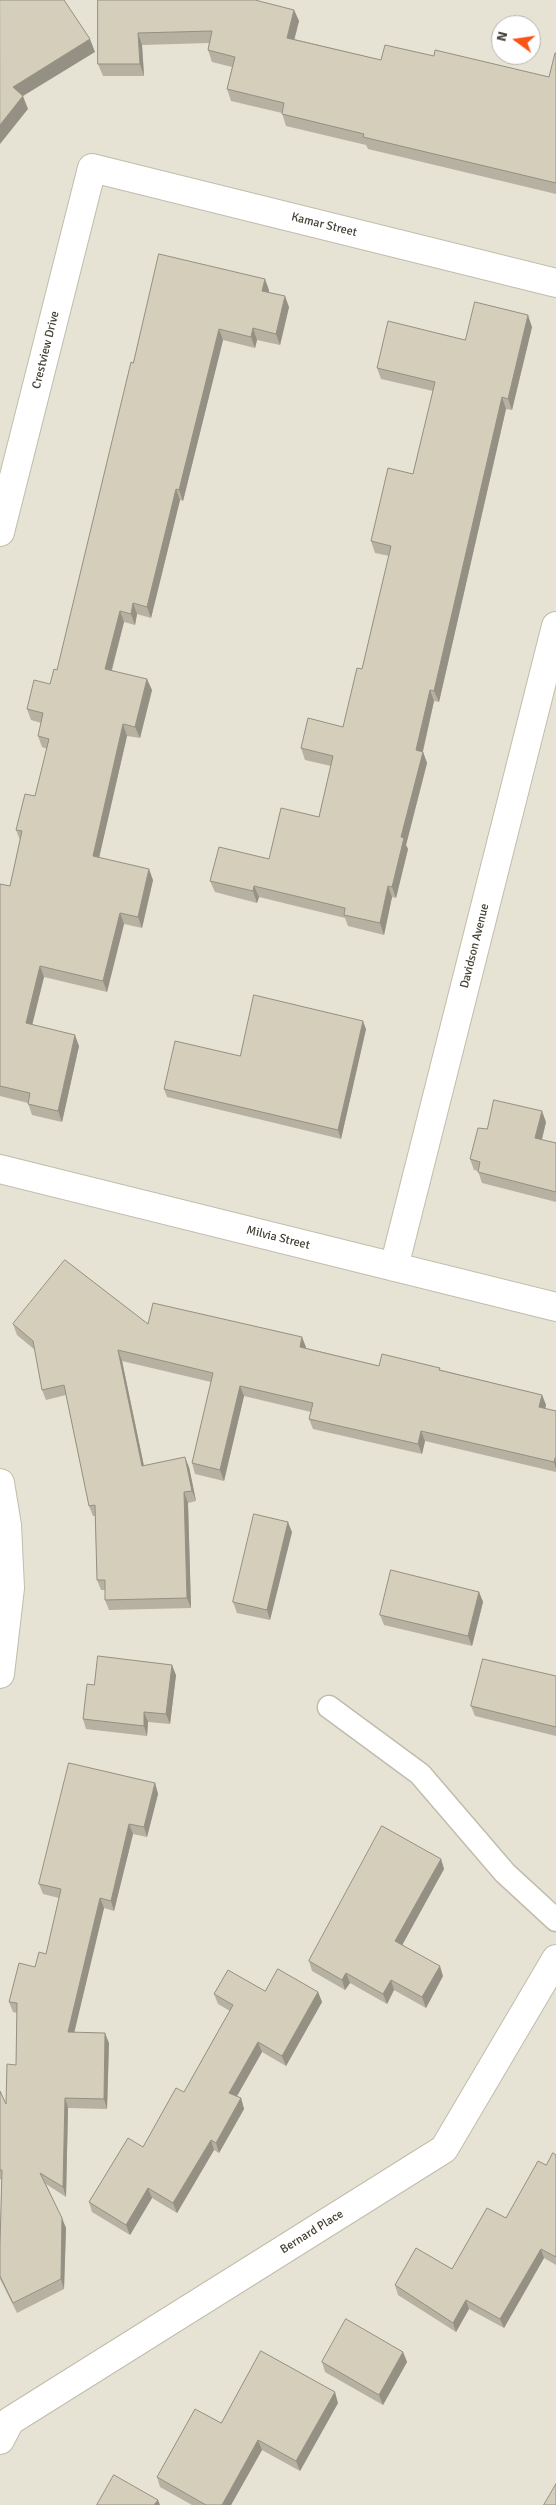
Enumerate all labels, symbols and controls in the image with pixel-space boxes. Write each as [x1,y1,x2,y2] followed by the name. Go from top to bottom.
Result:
[491,15,541,65] north arrow
[493,30,511,43] text: N
[290,210,358,240] street label: Kamar Street
[29,310,63,390] street label: Crestview Drive
[458,902,492,990] street label: Davidson Avenue
[245,1223,311,1253] street label: Milvia Street
[278,2207,346,2257] street label: Bernard Place

